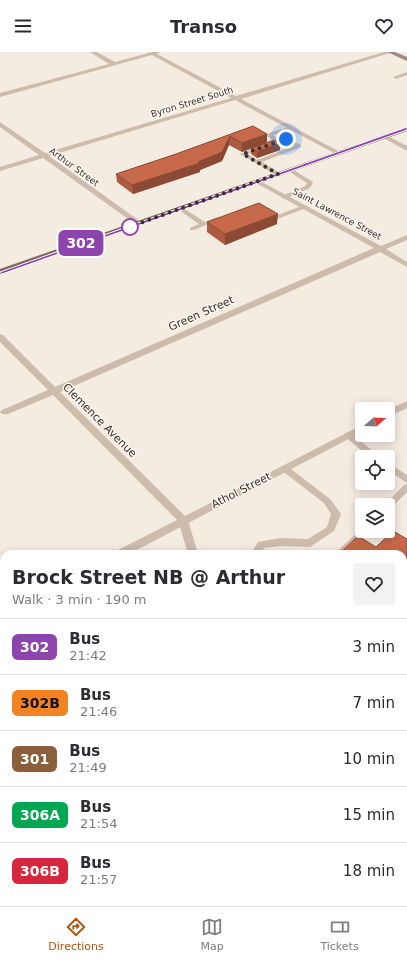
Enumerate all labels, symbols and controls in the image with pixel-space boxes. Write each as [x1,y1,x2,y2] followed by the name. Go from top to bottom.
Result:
[12,15,34,37] icon: menu
[373,15,395,37] icon: heart
[170,16,237,37] text: Transo
[150,85,234,119] street label: Byron Street South
[276,129,296,149] your location
[47,146,101,189] street label: Arthur Street
[291,186,384,242] street label: Saint Lawrence Street
[121,218,139,236] unlabelled marker
[58,230,104,256] line badge: 302
[66,235,96,251] text: 302
[166,293,237,334] street label: Green Street
[60,381,139,460] street label: Clemence Avenue
[355,402,395,442] north arrow
[355,402,395,538] map controls
[355,450,395,490] button: locate
[209,470,274,511] street label: Athol Street
[355,498,395,538] button: layers
[353,563,395,605] button: heart
[12,566,285,588] text: Brock Street NB @ Arthur
[12,592,146,607] text: Walk · 3 min · 190 m
[69,630,100,648] text: Bus
[352,638,395,656] text: 3 min
[20,639,49,655] text: 302
[69,648,107,663] text: 21:42
[80,686,111,704] text: Bus
[352,694,395,712] text: 7 min
[20,695,60,711] text: 302B
[80,704,117,719] text: 21:46
[69,742,100,760] text: Bus
[343,750,395,768] text: 10 min
[20,751,49,767] text: 301
[69,760,107,775] text: 21:49
[80,798,111,816] text: Bus
[343,806,395,824] text: 15 min
[20,807,60,823] text: 306A
[80,816,118,831] text: 21:54
[80,854,111,872] text: Bus
[343,862,395,880] text: 18 min
[20,863,60,879] text: 306B
[80,872,117,887] text: 21:57
[48,916,104,953] tab: Directions
[200,916,224,953] tab: Map
[320,916,359,953] tab: Tickets

